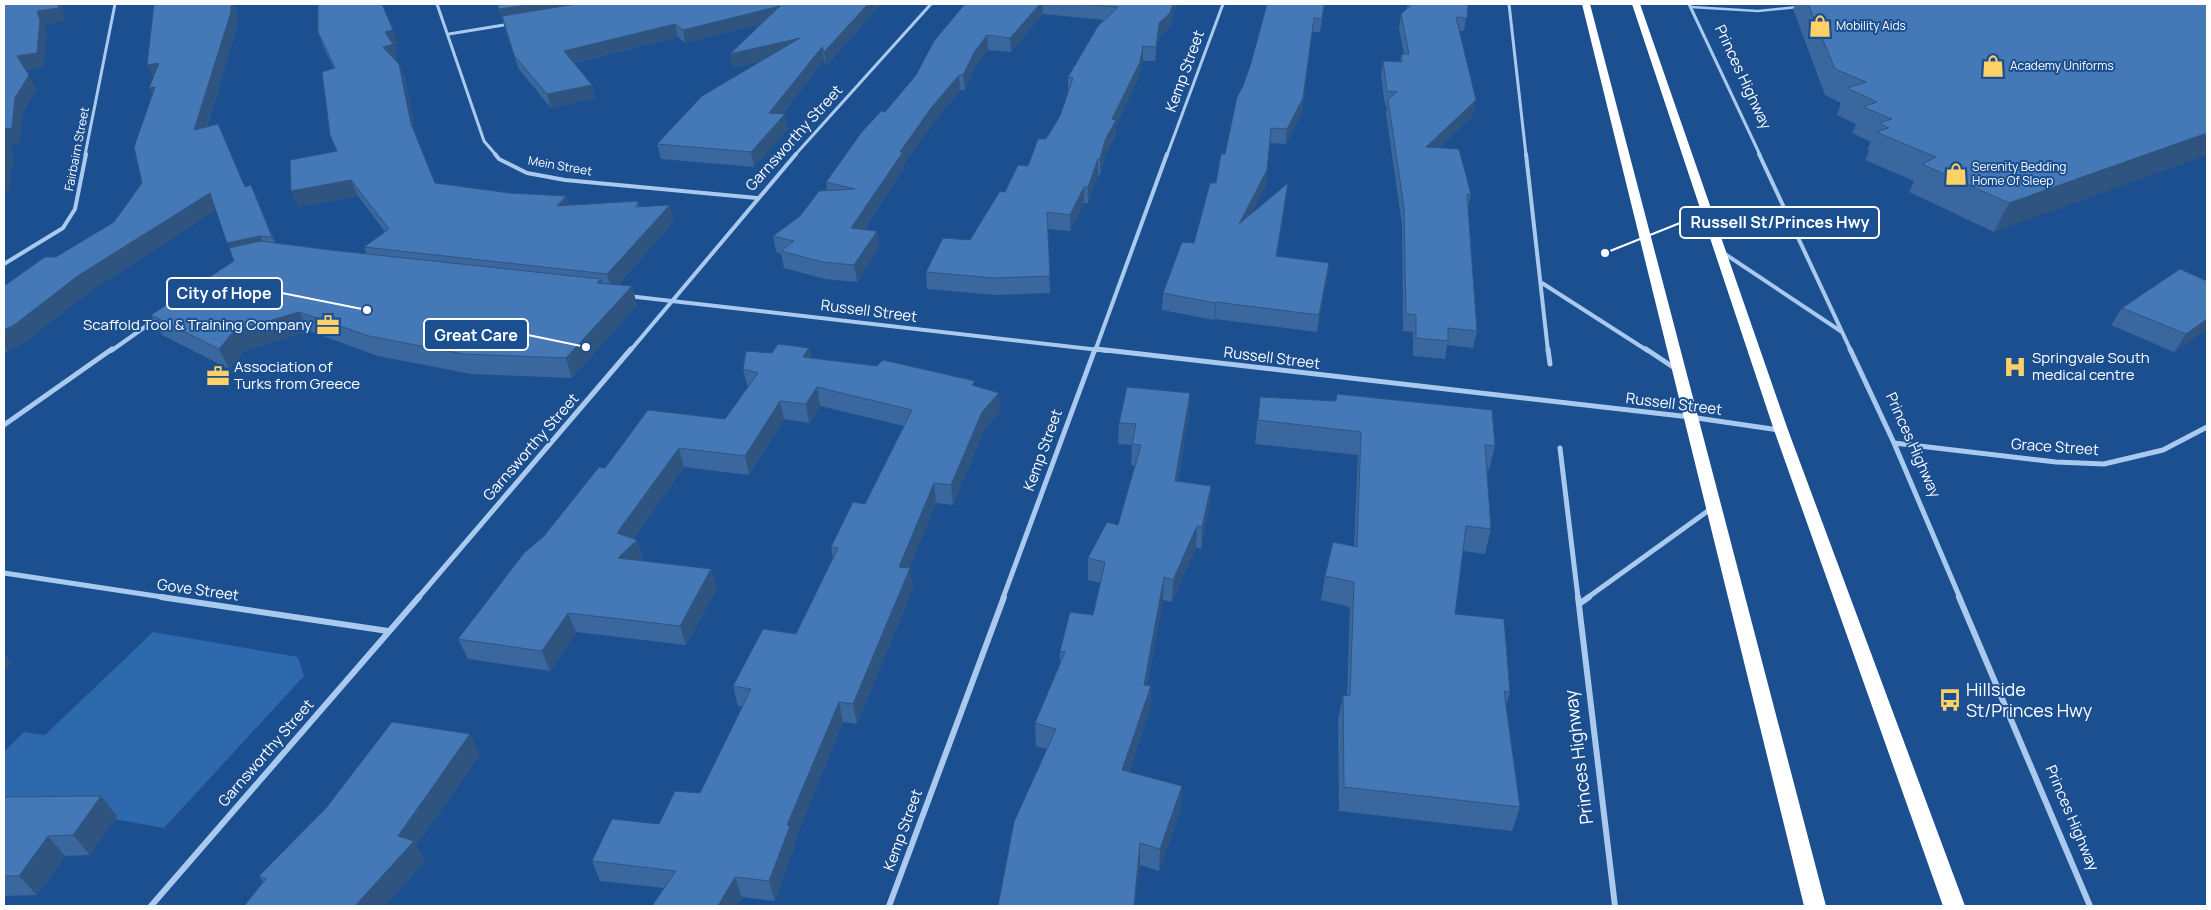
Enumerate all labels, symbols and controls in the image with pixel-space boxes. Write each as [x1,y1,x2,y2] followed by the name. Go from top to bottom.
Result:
[1807,13,1833,39] shop icon: Mobility Aids
[1836,17,1906,34] place label: Mobility Aids
[1710,21,1777,132] street label: Princes Highway
[1160,27,1209,115] street label: Kemp Street
[1980,53,2006,79] shop icon: Academy Uniforms
[2010,57,2114,74] place label: Academy Uniforms
[740,80,847,195] street label: Garnsworthy Street
[60,105,93,192] street label: Fairbairn Street
[527,152,594,180] street label: Mein Street
[1972,158,2066,189] place label: Serenity Bedding Home Of Sleep
[1943,161,1969,187] shop icon: Serenity Bedding Home Of Sleep
[1680,207,1879,238] callout: Russell St/Princes Hwy
[1691,211,1869,233] text: Russell St/Princes Hwy
[167,278,282,309] callout: City of Hope
[176,282,272,304] text: City of Hope
[820,294,918,327] street label: Russell Street
[315,312,341,338] office icon: Scaffold Tool & Training Company
[83,314,312,335] place label: Scaffold Tool & Training Company
[424,319,528,350] callout: Great Care
[434,324,518,346] text: Great Care
[1223,341,1321,374] street label: Russell Street
[2032,347,2150,385] place label: Springvale South medical centre
[2002,354,2028,380] hospital icon: Springvale South medical centre
[234,356,360,394] place label: Association of Turks from Greece
[205,363,231,389] office icon: Association of Turks from Greece
[1625,387,1723,420] street label: Russell Street
[478,388,583,505] street label: Garnsworthy Street
[1881,389,1946,501] street label: Princes Highway
[1018,406,1067,494] street label: Kemp Street
[2010,433,2100,460] street label: Grace Street
[156,573,240,606] street label: Gove Street
[1966,677,2093,722] place label: Hillside St/Princes Hwy
[1937,687,1963,713] bus stop icon: Hillside St/Princes Hwy
[1558,688,1598,826] street label: Princes Highway
[213,694,318,811] street label: Garnsworthy Street
[2041,762,2104,874] street label: Princes Highway
[878,786,927,874] street label: Kemp Street

